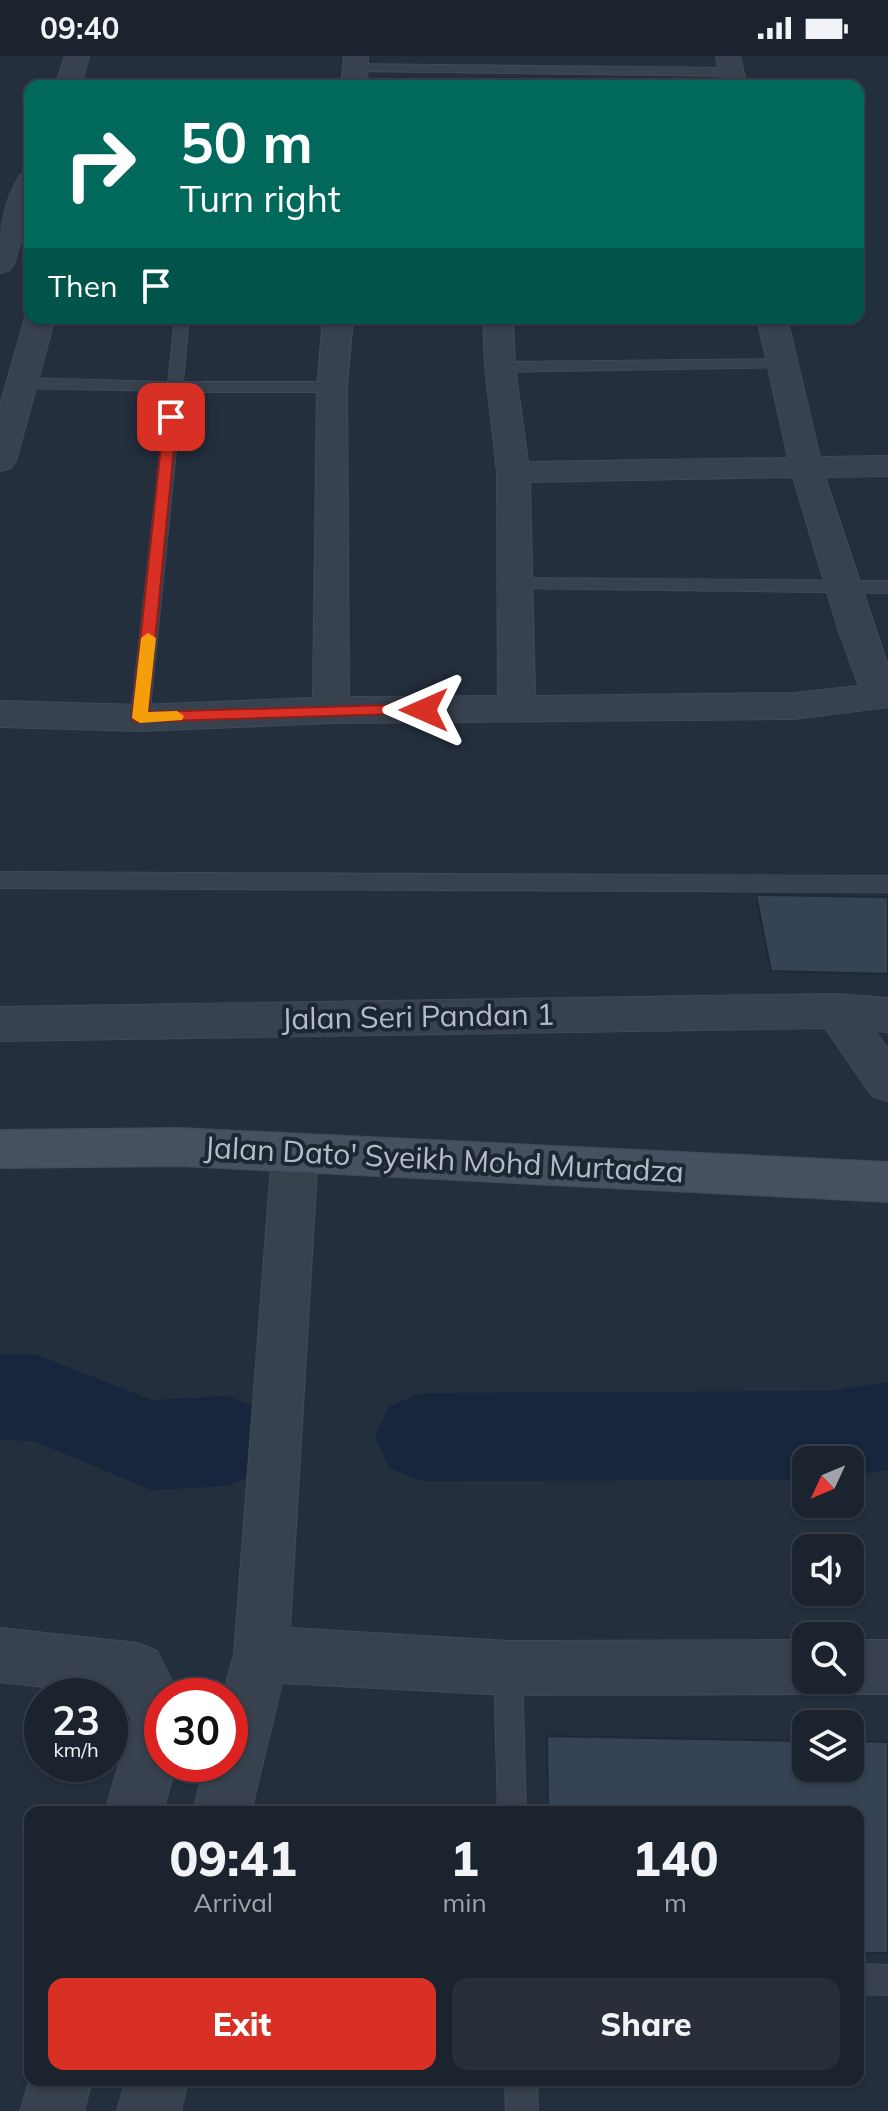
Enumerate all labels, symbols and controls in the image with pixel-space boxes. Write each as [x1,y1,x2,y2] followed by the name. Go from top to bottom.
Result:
[40,9,119,47] text: 09:40
[180,107,313,177] text: 50 m
[48,112,152,216] icon: right
[180,176,341,221] text: Turn right
[134,264,178,308] icon: arrive
[48,267,118,305] text: Then
[137,383,205,451] pin
[149,395,193,439] icon: arrive
[382,668,466,752] position arrow
[281,995,555,1037] street label: Jalan Seri Pandan 1
[203,1127,685,1191] street label: Jalan Dato' Syeikh Mohd Murtadza
[792,1446,864,1518] north arrow
[792,1446,864,1782] map controls
[792,1534,864,1606] button: sound
[792,1622,864,1694] button: search
[144,1678,248,1782] speed limit sign: 30
[52,1695,100,1745] text: 23
[792,1710,864,1782] button: layers
[53,1737,99,1762] text: km/h
[169,1828,297,1888] text: 09:41
[450,1828,479,1888] text: 1
[632,1828,719,1888] text: 140
[193,1886,273,1919] text: Arrival
[443,1886,487,1919] text: min
[664,1886,687,1919] text: m
[48,1978,436,2070] button: Exit
[452,1978,840,2070] button: Share

